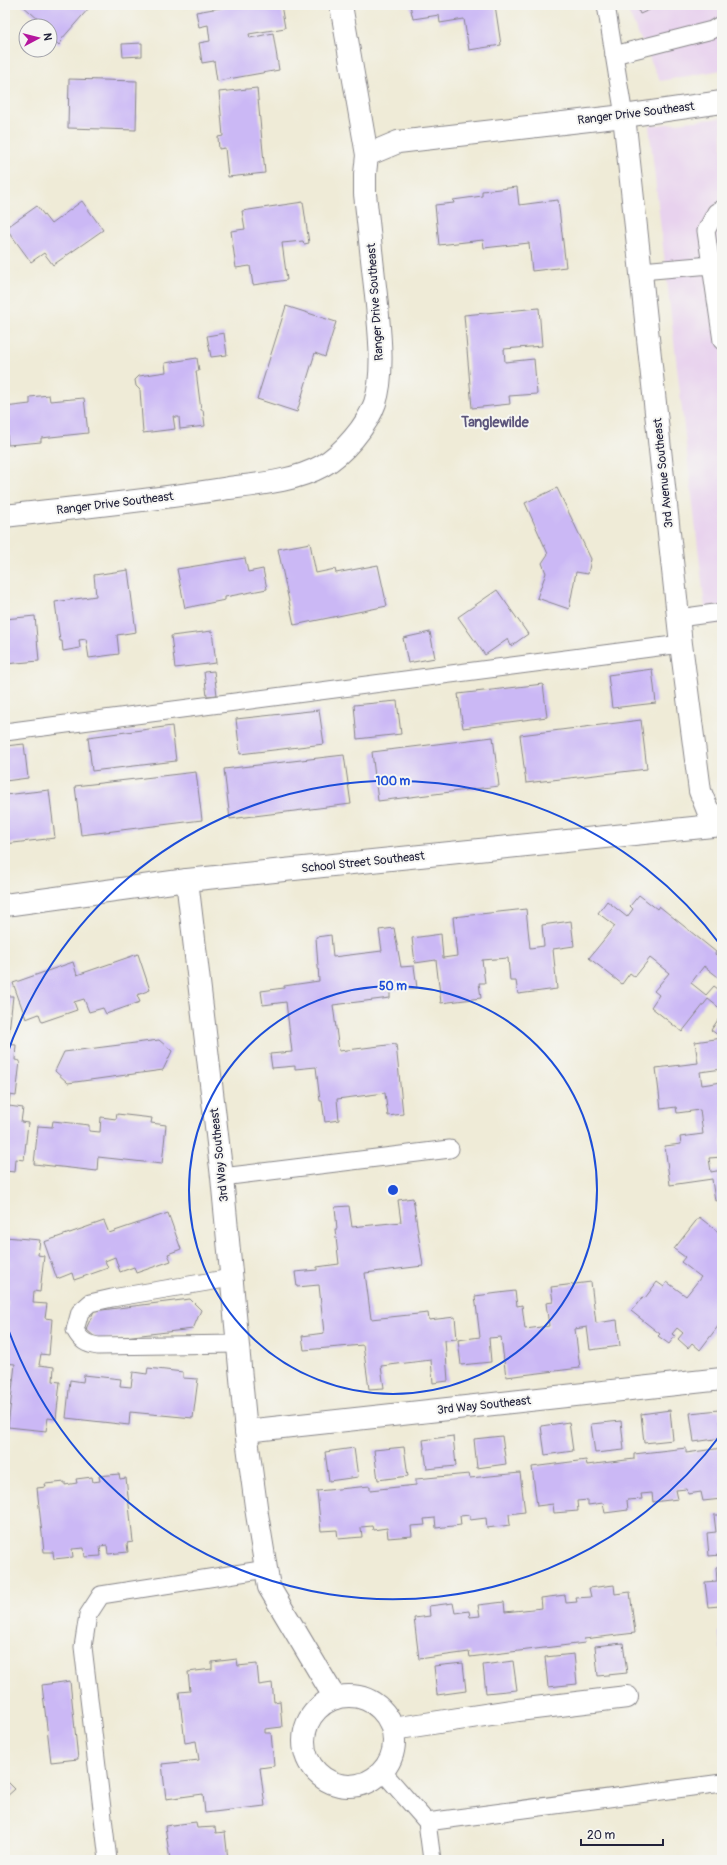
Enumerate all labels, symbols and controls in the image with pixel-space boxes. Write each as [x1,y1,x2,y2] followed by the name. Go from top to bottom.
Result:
[18,18,58,58] north arrow
[41,32,54,42] text: N
[577,99,696,128] street label: Ranger Drive Southeast
[364,243,387,361] street label: Ranger Drive Southeast
[460,414,530,431] district label: Tanglewilde
[650,417,677,529] street label: 3rd Avenue Southeast
[56,489,175,518] street label: Ranger Drive Southeast
[376,774,411,789] text: 100 m
[301,849,426,876] street label: School Street Southeast
[379,979,407,994] text: 50 m
[207,1107,232,1203] street label: 3rd Way Southeast
[386,1183,400,1197] centre of rings
[436,1393,532,1418] street label: 3rd Way Southeast
[581,1821,663,1847] scale bar
[587,1828,616,1843] text: 20 m

